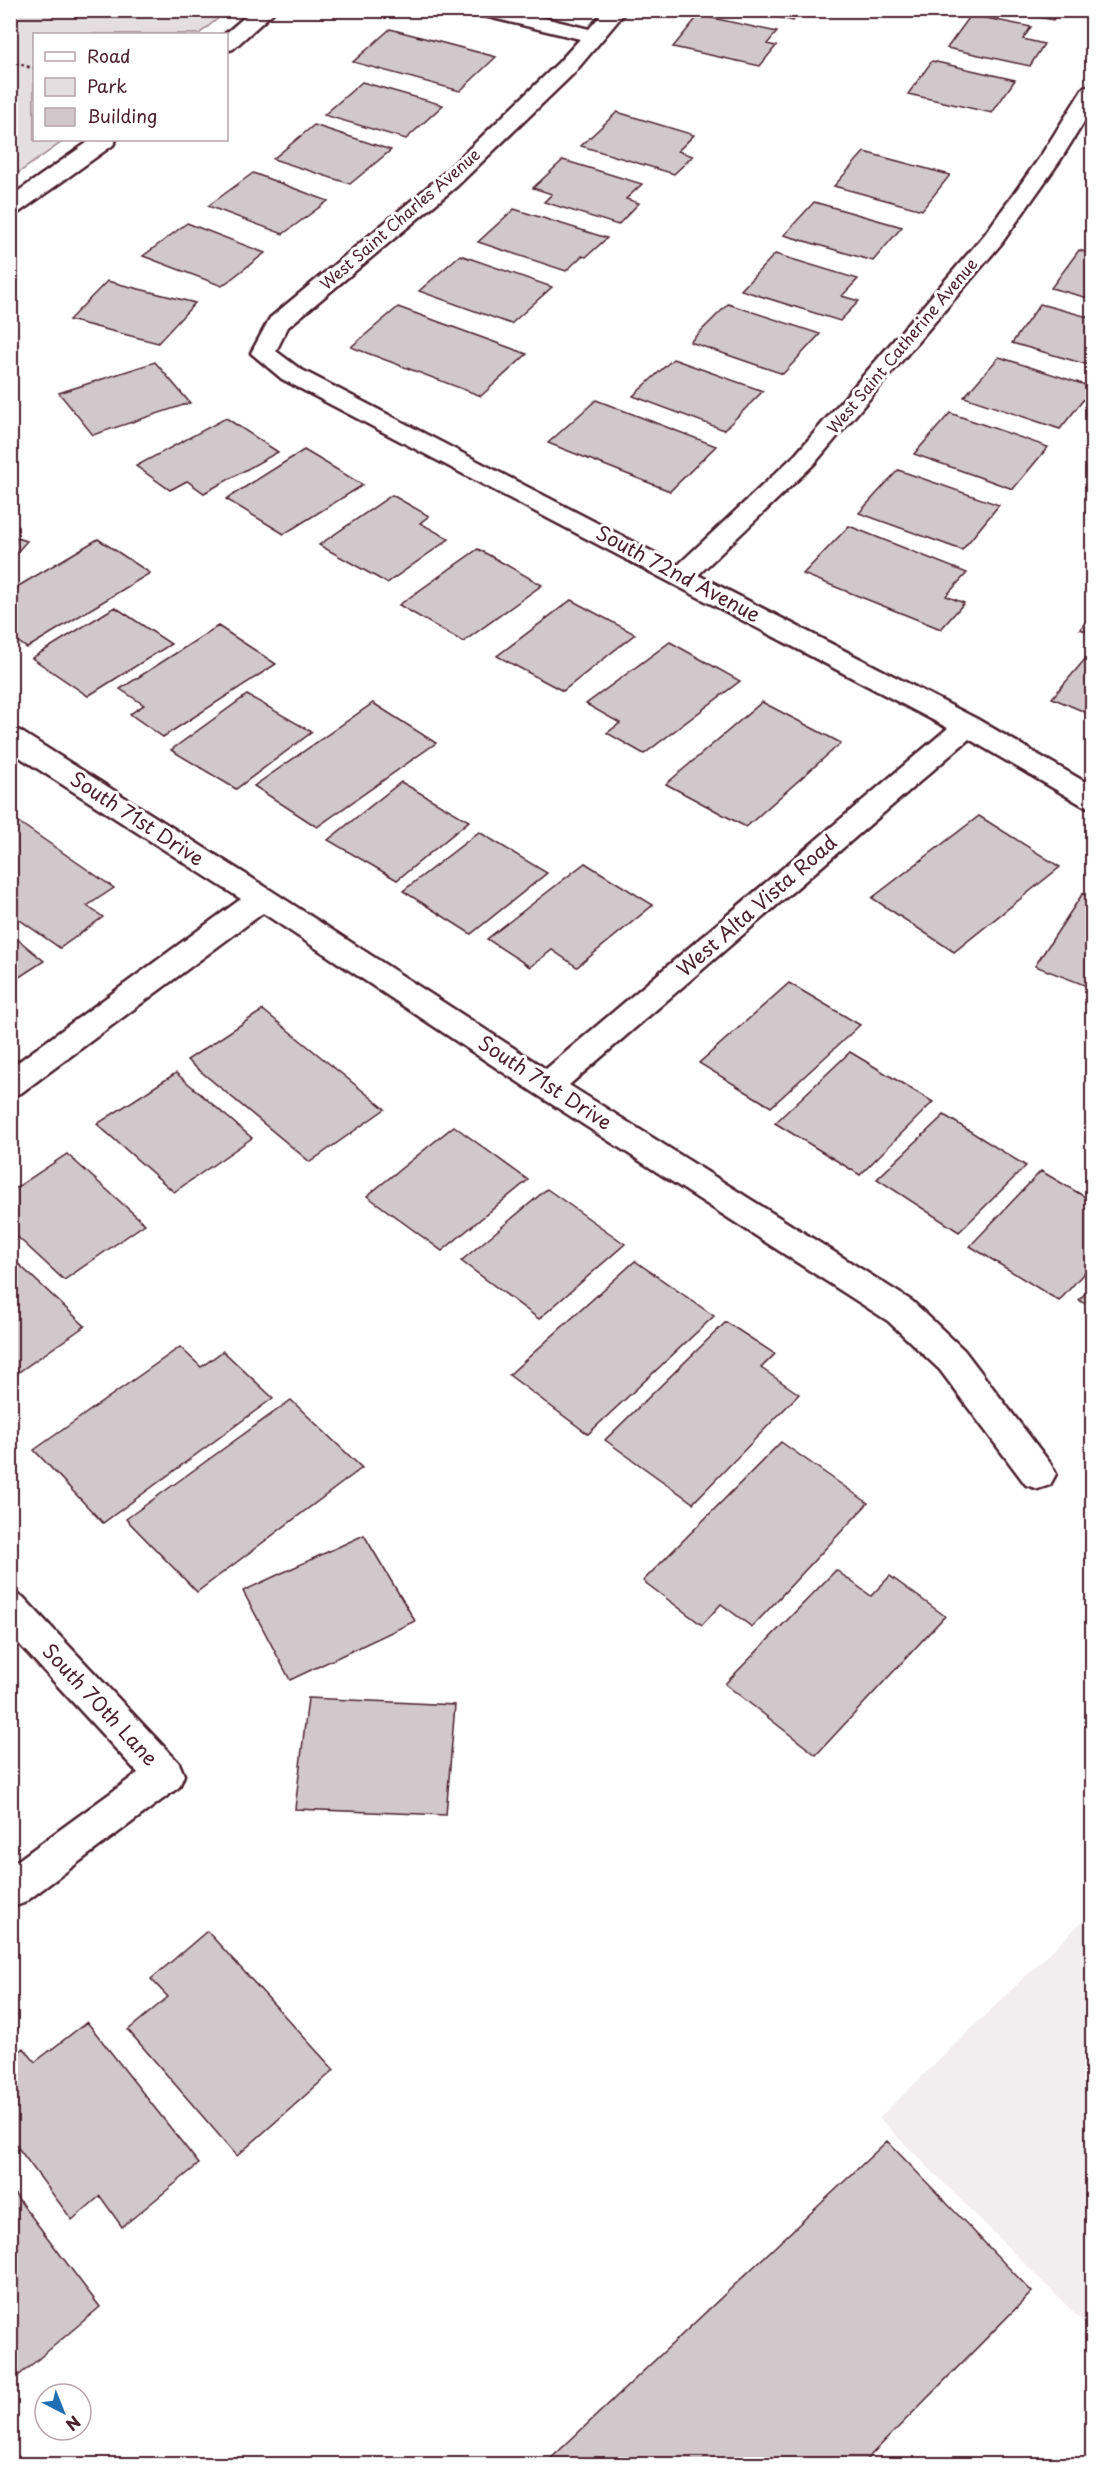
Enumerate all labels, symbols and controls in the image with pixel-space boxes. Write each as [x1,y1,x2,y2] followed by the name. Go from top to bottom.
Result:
[33,33,228,141] legend
[87,42,131,69] text: Road
[87,72,127,99] text: Park
[87,102,157,129] text: Building
[314,142,485,295] street label: West Saint Charles Avenue
[820,252,982,439] street label: West Saint Catherine Avenue
[591,517,766,629] street label: South 72nd Avenue
[65,764,210,873] street label: South 71st Drive
[670,827,843,983] street label: West Alta Vista Road
[473,1028,618,1137] street label: South 71st Drive
[36,1636,165,1772] street label: South 70th Lane
[33,2382,93,2442] north arrow
[61,2411,86,2437] text: N

